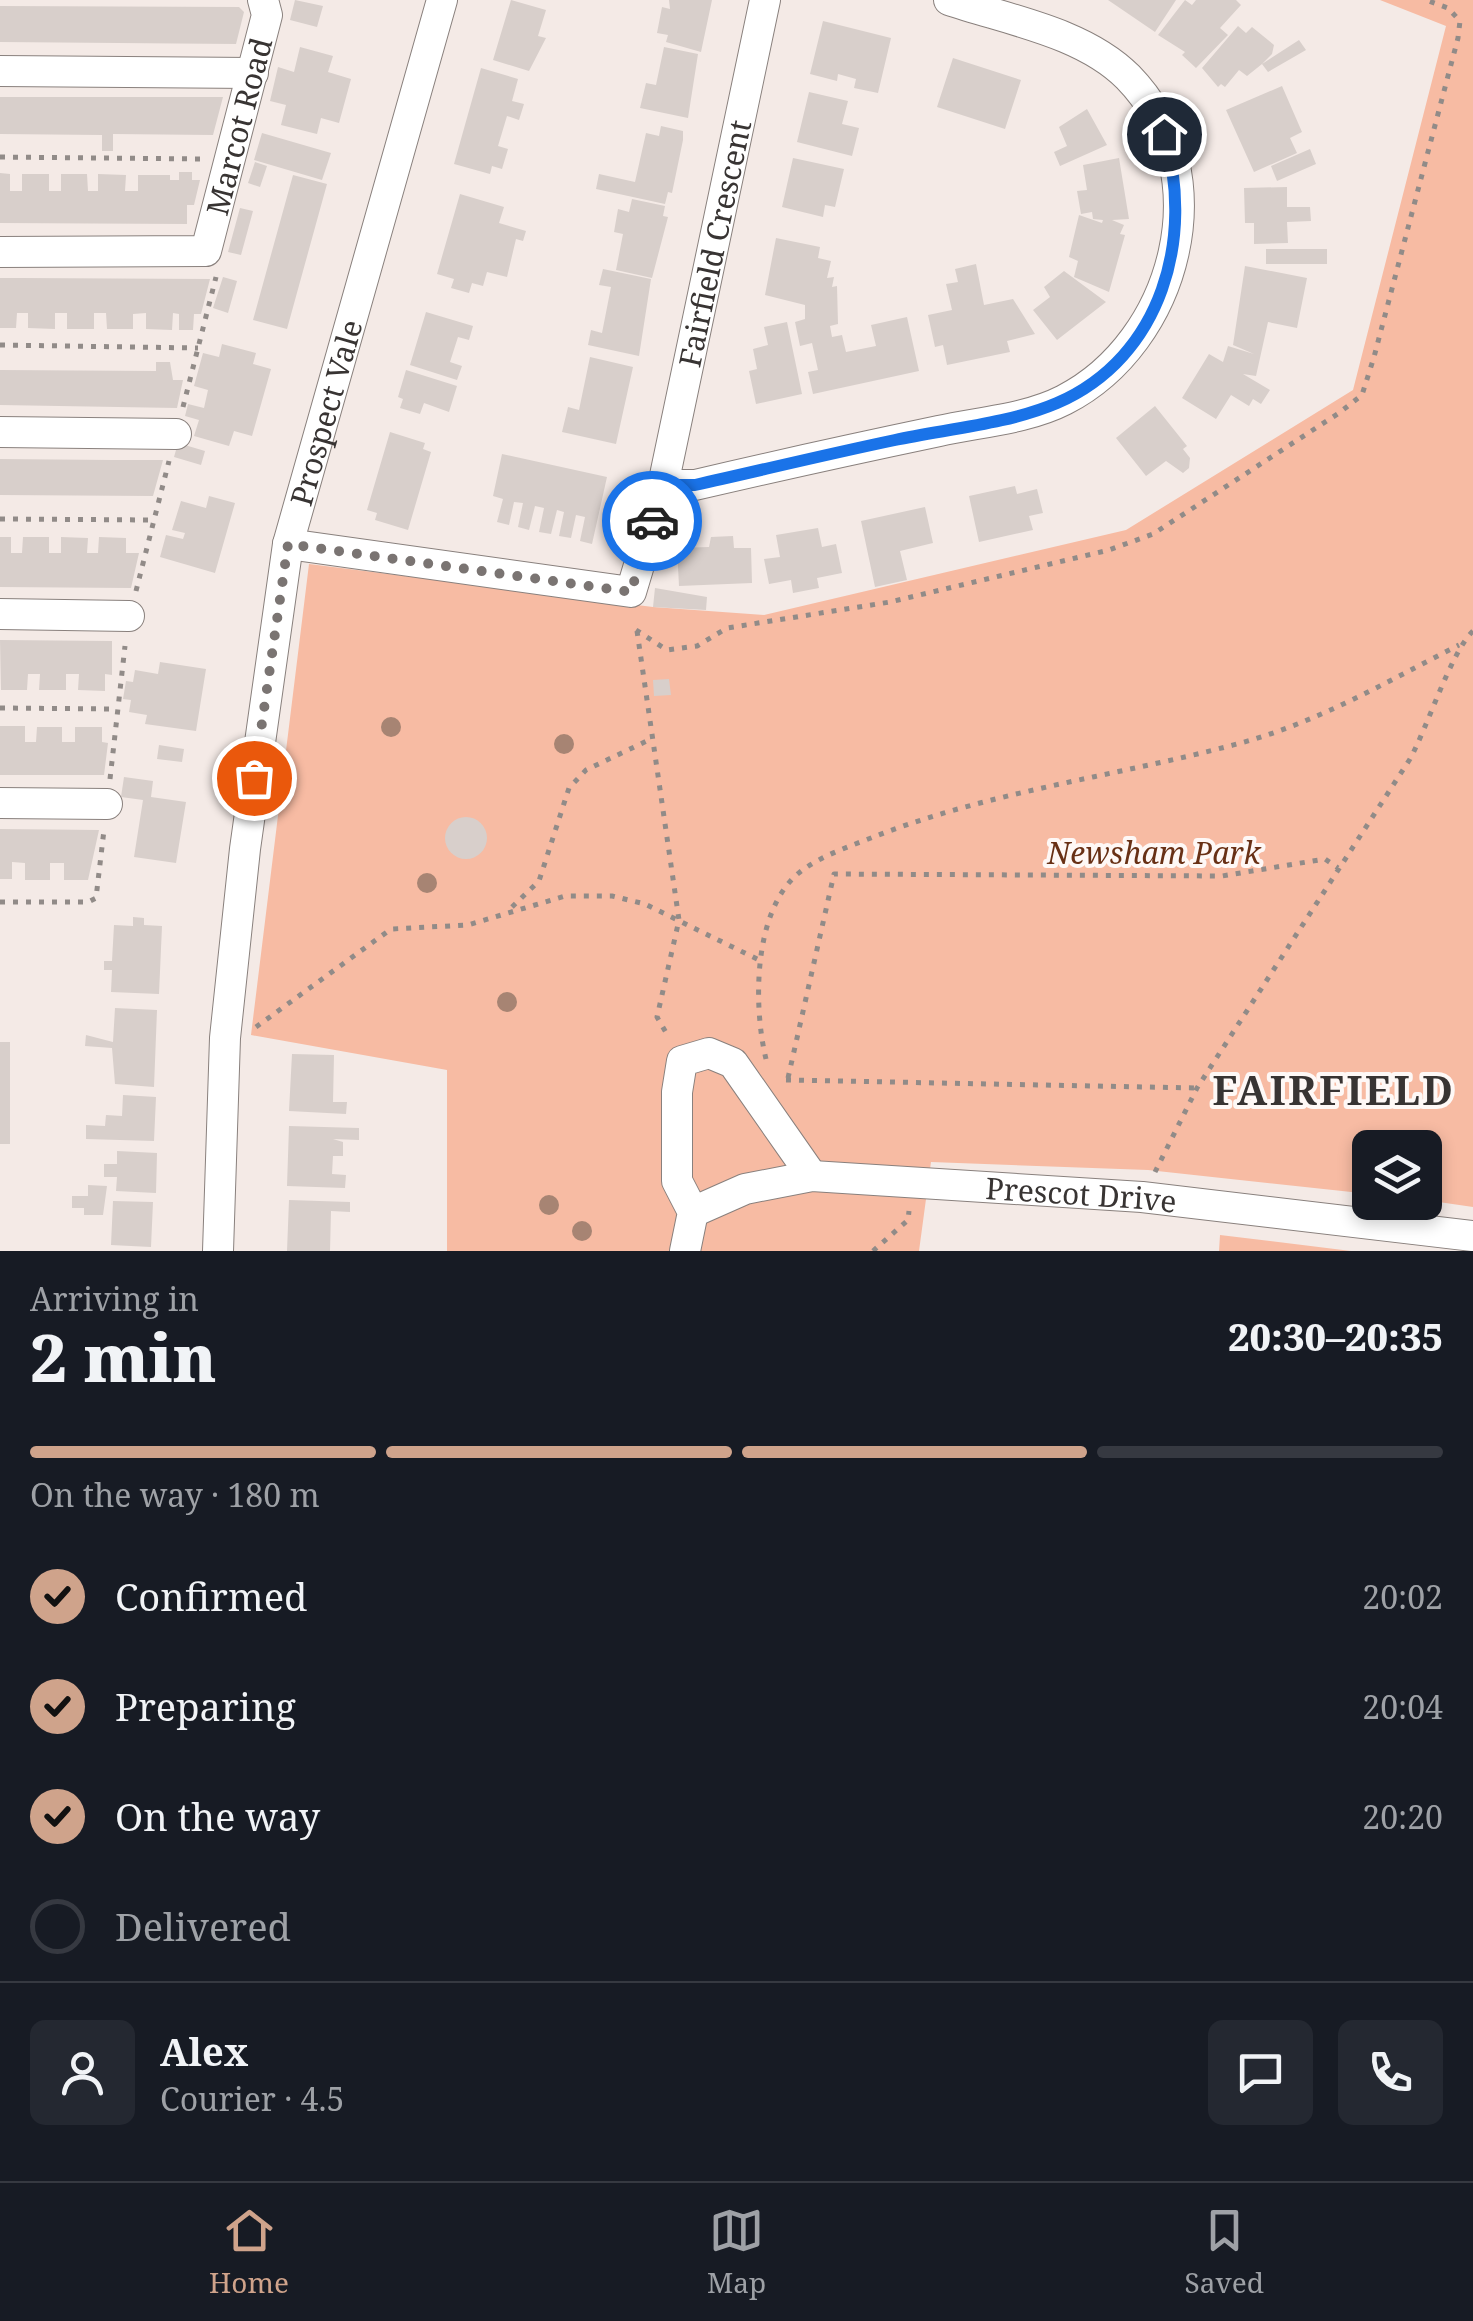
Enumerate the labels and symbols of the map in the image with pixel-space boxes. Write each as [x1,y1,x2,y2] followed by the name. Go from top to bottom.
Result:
[196,33,281,219] street label: Marcot Road
[1122,92,1207,177] pin
[668,116,760,371] street label: Fairfield Crescent
[279,315,371,510] street label: Prospect Vale
[602,471,702,571] courier
[212,736,297,821] pin
[1046,832,1262,873] park label: Newsham Park
[1212,1062,1456,1117] district label: FAIRFIELD
[985,1167,1179,1221] street label: Prescot Drive

